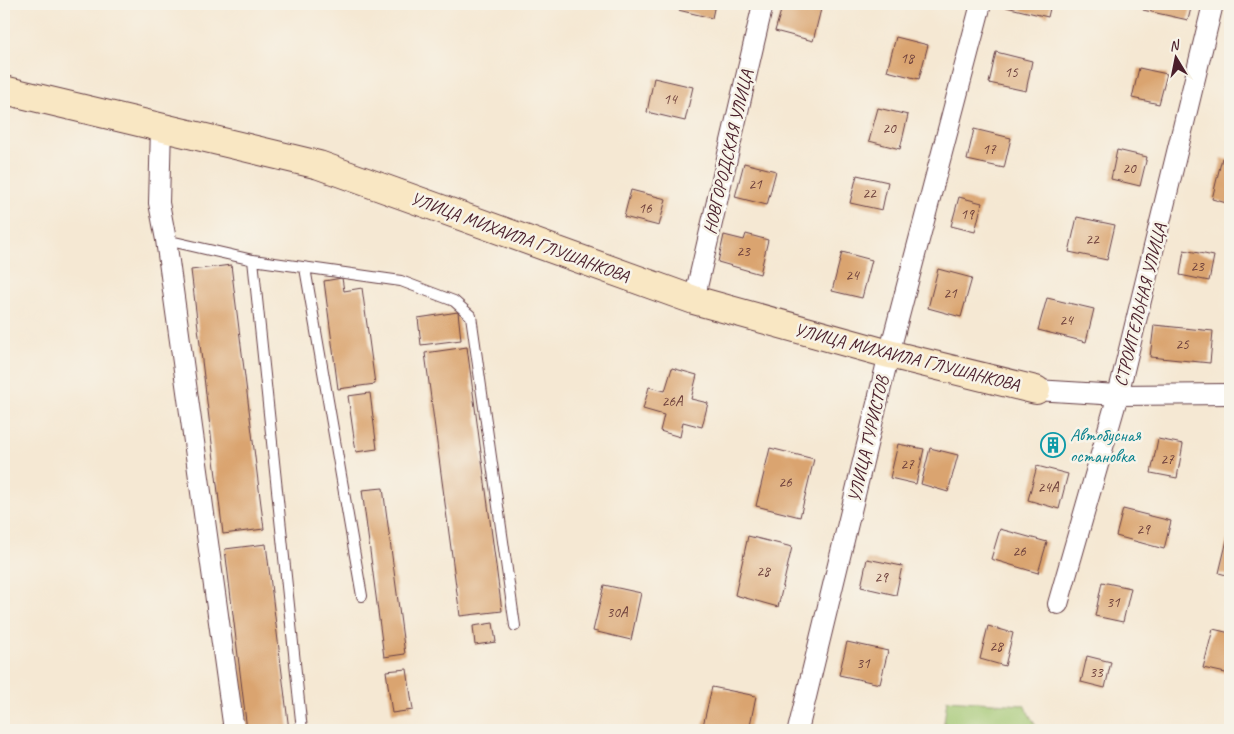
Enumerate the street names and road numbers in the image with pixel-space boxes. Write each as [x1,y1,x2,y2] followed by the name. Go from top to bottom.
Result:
[698,67,758,236] street label: НОВГОРОДСКАЯ УЛИЦА
[408,187,633,287] street label: УЛИЦА МИХАИЛА ГЛУШАНКОВА
[1109,220,1171,389] street label: СТРОИТЕЛЬНАЯ УЛИЦА
[792,318,1023,396] street label: УЛИЦА МИХАИЛА ГЛУШАНКОВА
[843,372,894,504] street label: УЛИЦА ТУРИСТОВ

